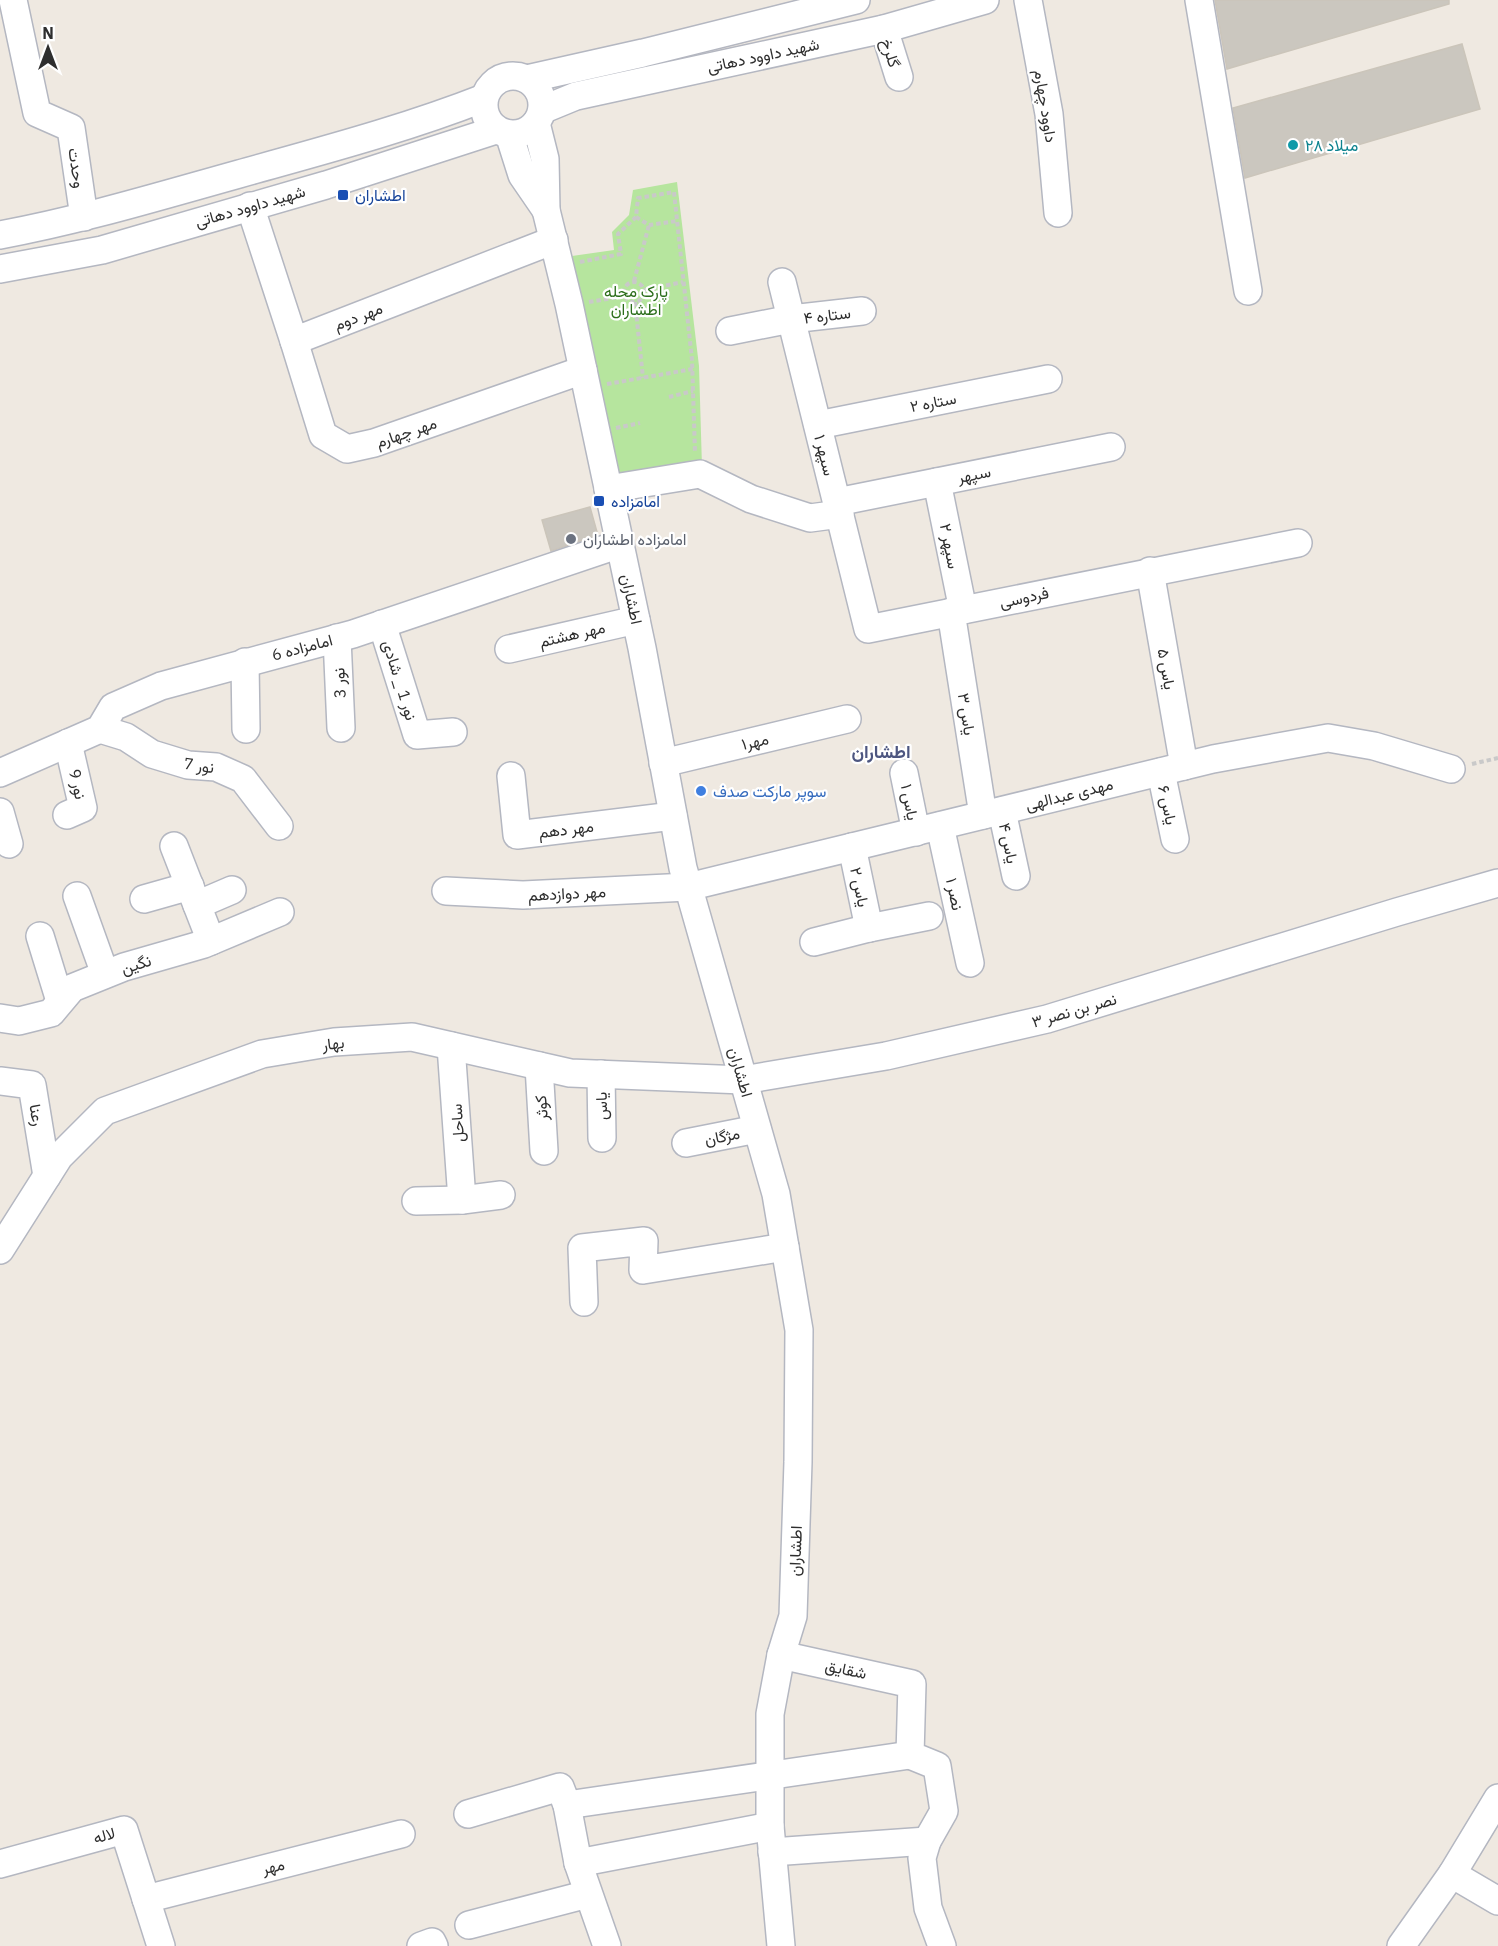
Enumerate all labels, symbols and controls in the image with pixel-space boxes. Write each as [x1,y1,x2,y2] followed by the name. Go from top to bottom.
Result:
[18,18,78,78] north arrow
[42,23,54,43] text: N
[705,33,821,78] street label: شهید داوود دهاتی
[875,36,905,70] street label: گلرخ
[1028,68,1062,144] street label: داوود چهارم
[1305,135,1358,155] place label: میلاد ۲۸
[1286,138,1300,152] marker: میلاد ۲۸
[63,147,90,189] street label: وحدت
[192,181,308,232] street label: شهید داوود دهاتی
[355,185,406,206] place label: اطشاران
[336,188,350,202] marker: اطشاران
[604,281,668,320] park label: پارک محله اطشاران
[331,298,386,335] street label: مهر دوم
[802,302,852,329] street label: ستاره ۴
[908,388,958,417] street label: ستاره ۲
[373,412,440,454] street label: مهر چهارم
[808,432,840,478] street label: سپهر ۱
[955,461,993,489] street label: سپهر
[611,491,660,512] place label: امامزاده
[592,494,606,508] marker: امامزاده
[934,522,964,571] street label: سپهر ۲
[583,529,686,550] place label: امامزاده اطشاران
[564,532,578,546] marker: امامزاده اطشاران
[616,572,647,626] street label: اطشاران
[997,582,1051,613] street label: فردوسی
[537,617,607,652] street label: مهر هشتم
[269,629,335,666] street label: امامزاده 6
[377,637,422,723] street label: نور 1 _ شادی
[1153,647,1180,691] street label: یاس ۵
[328,667,351,699] street label: نور 3
[953,691,980,737] street label: یاس ۳
[739,728,771,755] street label: مهر۱
[851,740,911,763] district label: اطشاران
[182,753,216,778] street label: نور 7
[64,767,91,801] street label: نور 9
[1023,773,1115,816] street label: مهدی عبدالهی
[713,781,826,803] place label: سوپر مارکت صدف
[896,782,923,822] street label: یاس ۱
[694,784,708,798] marker: سوپر مارکت صدف
[1153,784,1182,827] street label: یاس ۶
[537,816,595,843] street label: مهر دهم
[994,821,1023,865] street label: یاس ۴
[845,865,874,909] street label: یاس ۲
[941,876,968,912] street label: نصر ۱
[527,881,607,906] street label: مهر دوازدهم
[118,950,154,979] street label: نگین
[1029,988,1119,1033] street label: نصر بن نصر ۳
[320,1032,345,1055] street label: بهار
[723,1045,758,1099] street label: اطشاران
[591,1092,612,1120] street label: یاس
[530,1095,553,1122] street label: کوثر
[24,1102,49,1128] street label: رعنا
[446,1103,469,1143] street label: ساحل
[703,1123,742,1150] street label: مژگان
[784,1525,807,1577] street label: اطشاران
[823,1655,869,1684] street label: شقایق
[91,1822,117,1848] street label: لاله
[259,1854,287,1880] street label: مهر

